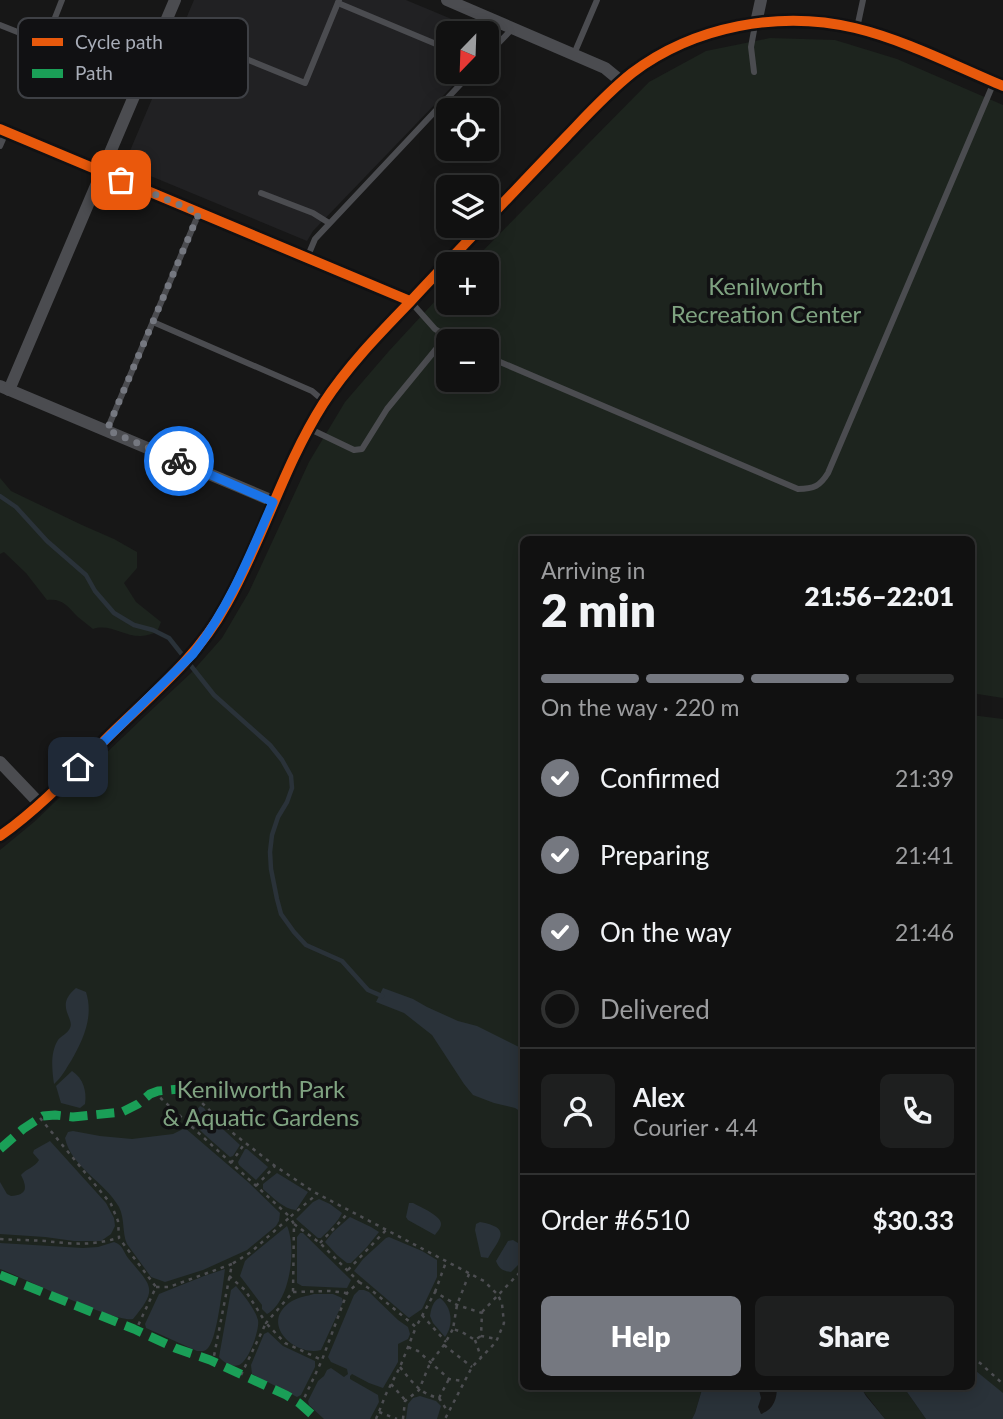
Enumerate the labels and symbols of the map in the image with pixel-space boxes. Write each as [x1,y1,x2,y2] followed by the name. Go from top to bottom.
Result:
[18,18,248,98] legend
[436,21,499,84] north arrow
[75,30,163,53] text: Cycle path
[75,61,113,84] text: Path
[91,150,151,210] pin
[671,271,862,328] park label: Kenilworth Recreation Center
[144,426,214,496] courier
[48,737,108,797] pin
[163,1074,359,1131] park label: Kenilworth Park & Aquatic Gardens

